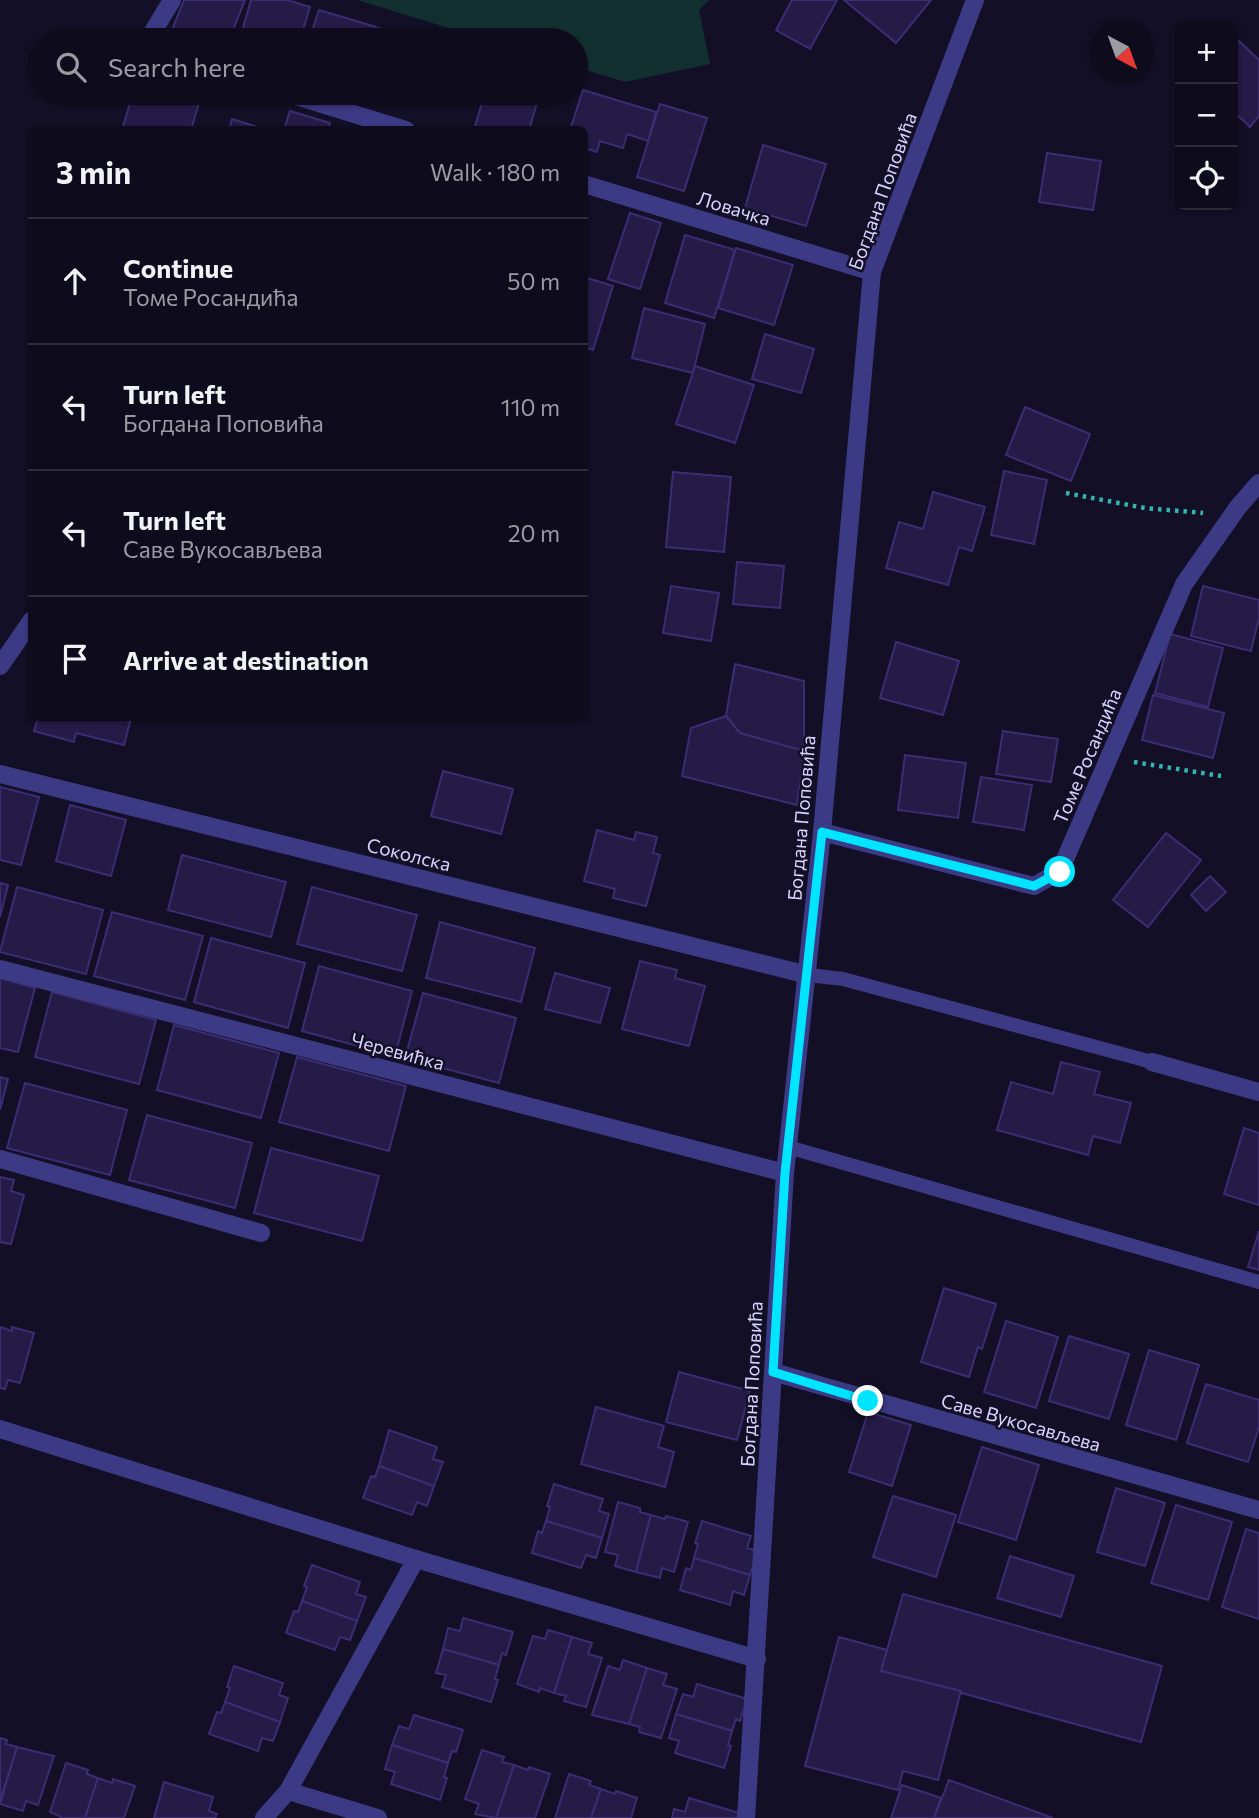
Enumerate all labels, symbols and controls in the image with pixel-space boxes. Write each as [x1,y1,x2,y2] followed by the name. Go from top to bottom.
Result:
[1091,21,1154,84] north arrow
[1175,21,1238,210] map controls
[1175,21,1238,84] button: +
[28,28,588,105] search box
[52,48,90,86] icon: search
[108,51,246,82] text: Search here
[1175,84,1238,147] button: −
[843,109,921,273] street label: Богдана Поповића
[1175,147,1238,210] button: locate
[56,153,131,190] text: 3 min
[430,158,560,186] text: Walk · 180 m
[694,186,774,230] street label: Ловачка
[123,252,233,283] text: Continue
[56,262,94,300] icon: ahead
[507,267,560,295] text: 50 m
[123,283,298,311] text: Томе Росандића
[123,378,226,409] text: Turn left
[56,388,94,426] icon: left
[501,393,560,421] text: 110 m
[123,409,324,437] text: Богдана Поповића
[123,504,226,535] text: Turn left
[56,514,94,552] icon: left
[508,519,560,547] text: 20 m
[123,535,323,563] text: Саве Вукосављева
[56,640,94,678] icon: arrive
[123,644,369,675] text: Arrive at destination
[1048,685,1126,827] street label: Томе Росандића
[782,734,820,902] street label: Богдана Поповића
[365,832,453,876] street label: Соколска
[1044,856,1075,887] route start
[349,1027,447,1075] street label: Черевићка
[735,1301,767,1467] street label: Богдана Поповића
[852,1385,883,1416] route end
[939,1388,1103,1456] street label: Саве Вукосављева

